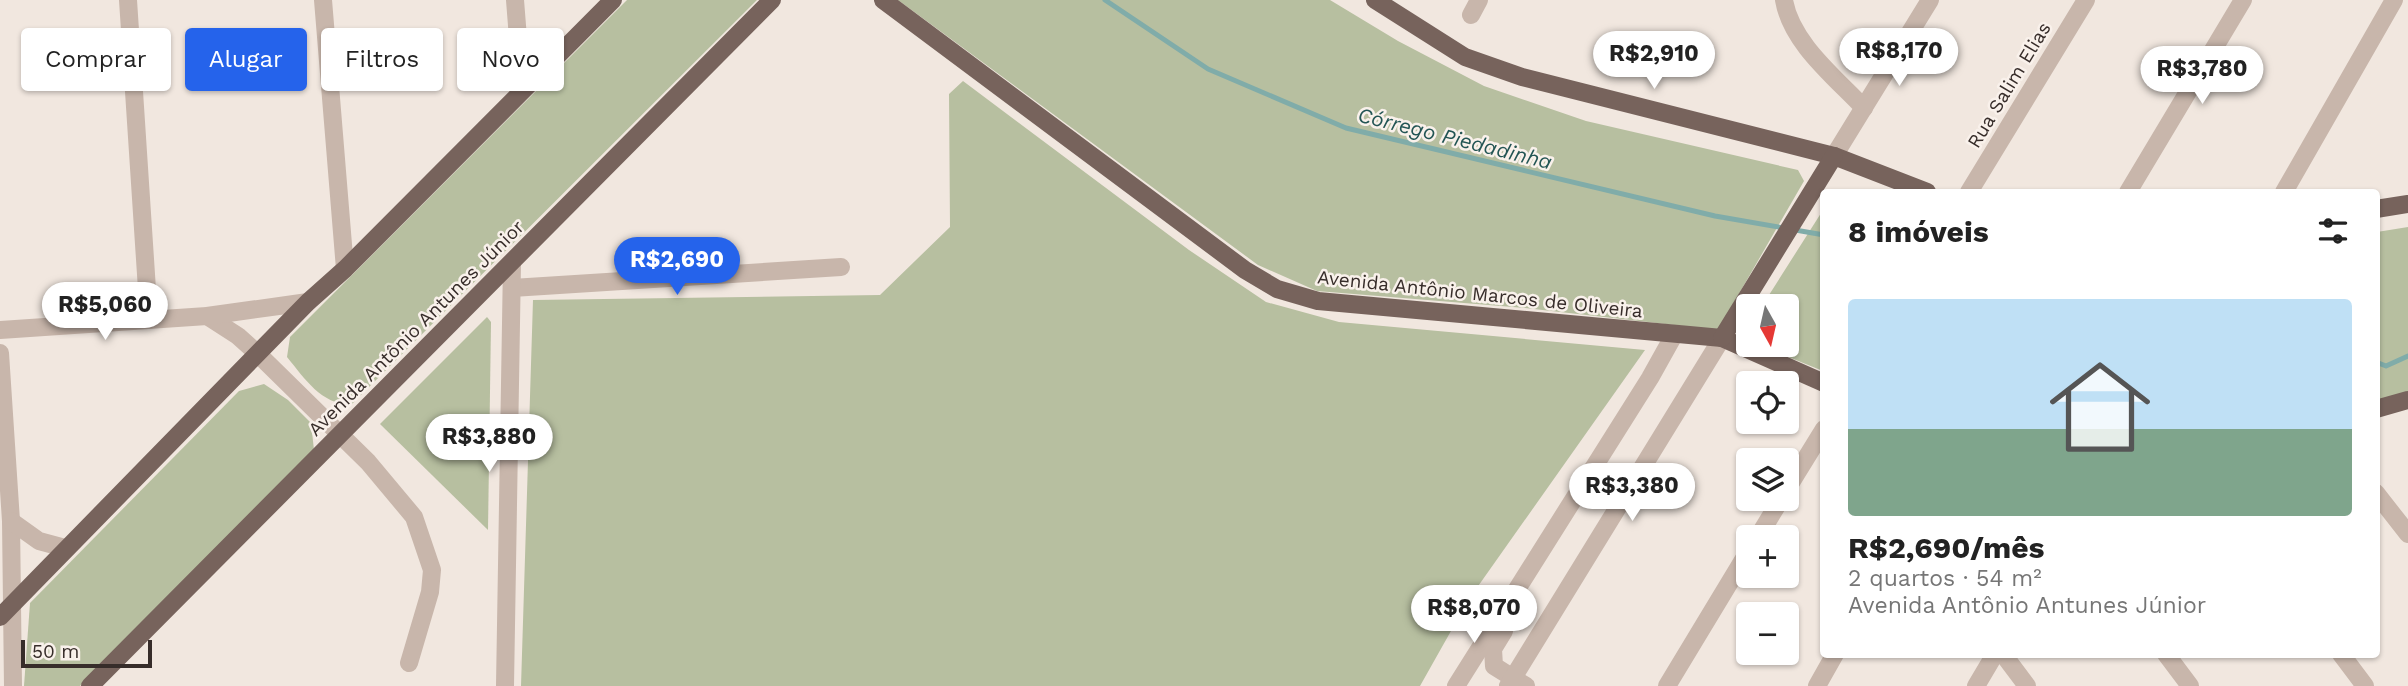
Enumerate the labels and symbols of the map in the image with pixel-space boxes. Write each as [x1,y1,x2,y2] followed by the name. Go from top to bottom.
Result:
[1962,18,2056,152] street label: Rua Salim Elias
[1834,28,1964,88] pin: R$8,170
[1589,32,1719,91] pin: R$2,910
[2137,46,2267,106] pin: R$3,780
[1355,102,1555,174] water label: Córrego Piedadinha
[303,215,529,441] street label: Avenida Antônio Antunes Júnior
[612,238,742,297] pin: R$2,690
[1316,265,1644,323] street label: Avenida Antônio Marcos de Oliveira
[40,282,170,342] pin: R$5,060
[1736,294,1799,357] north arrow
[424,414,554,474] pin: R$3,880
[1567,463,1697,523] pin: R$3,380
[1409,586,1539,645] pin: R$8,070
[21,637,152,669] scale bar

